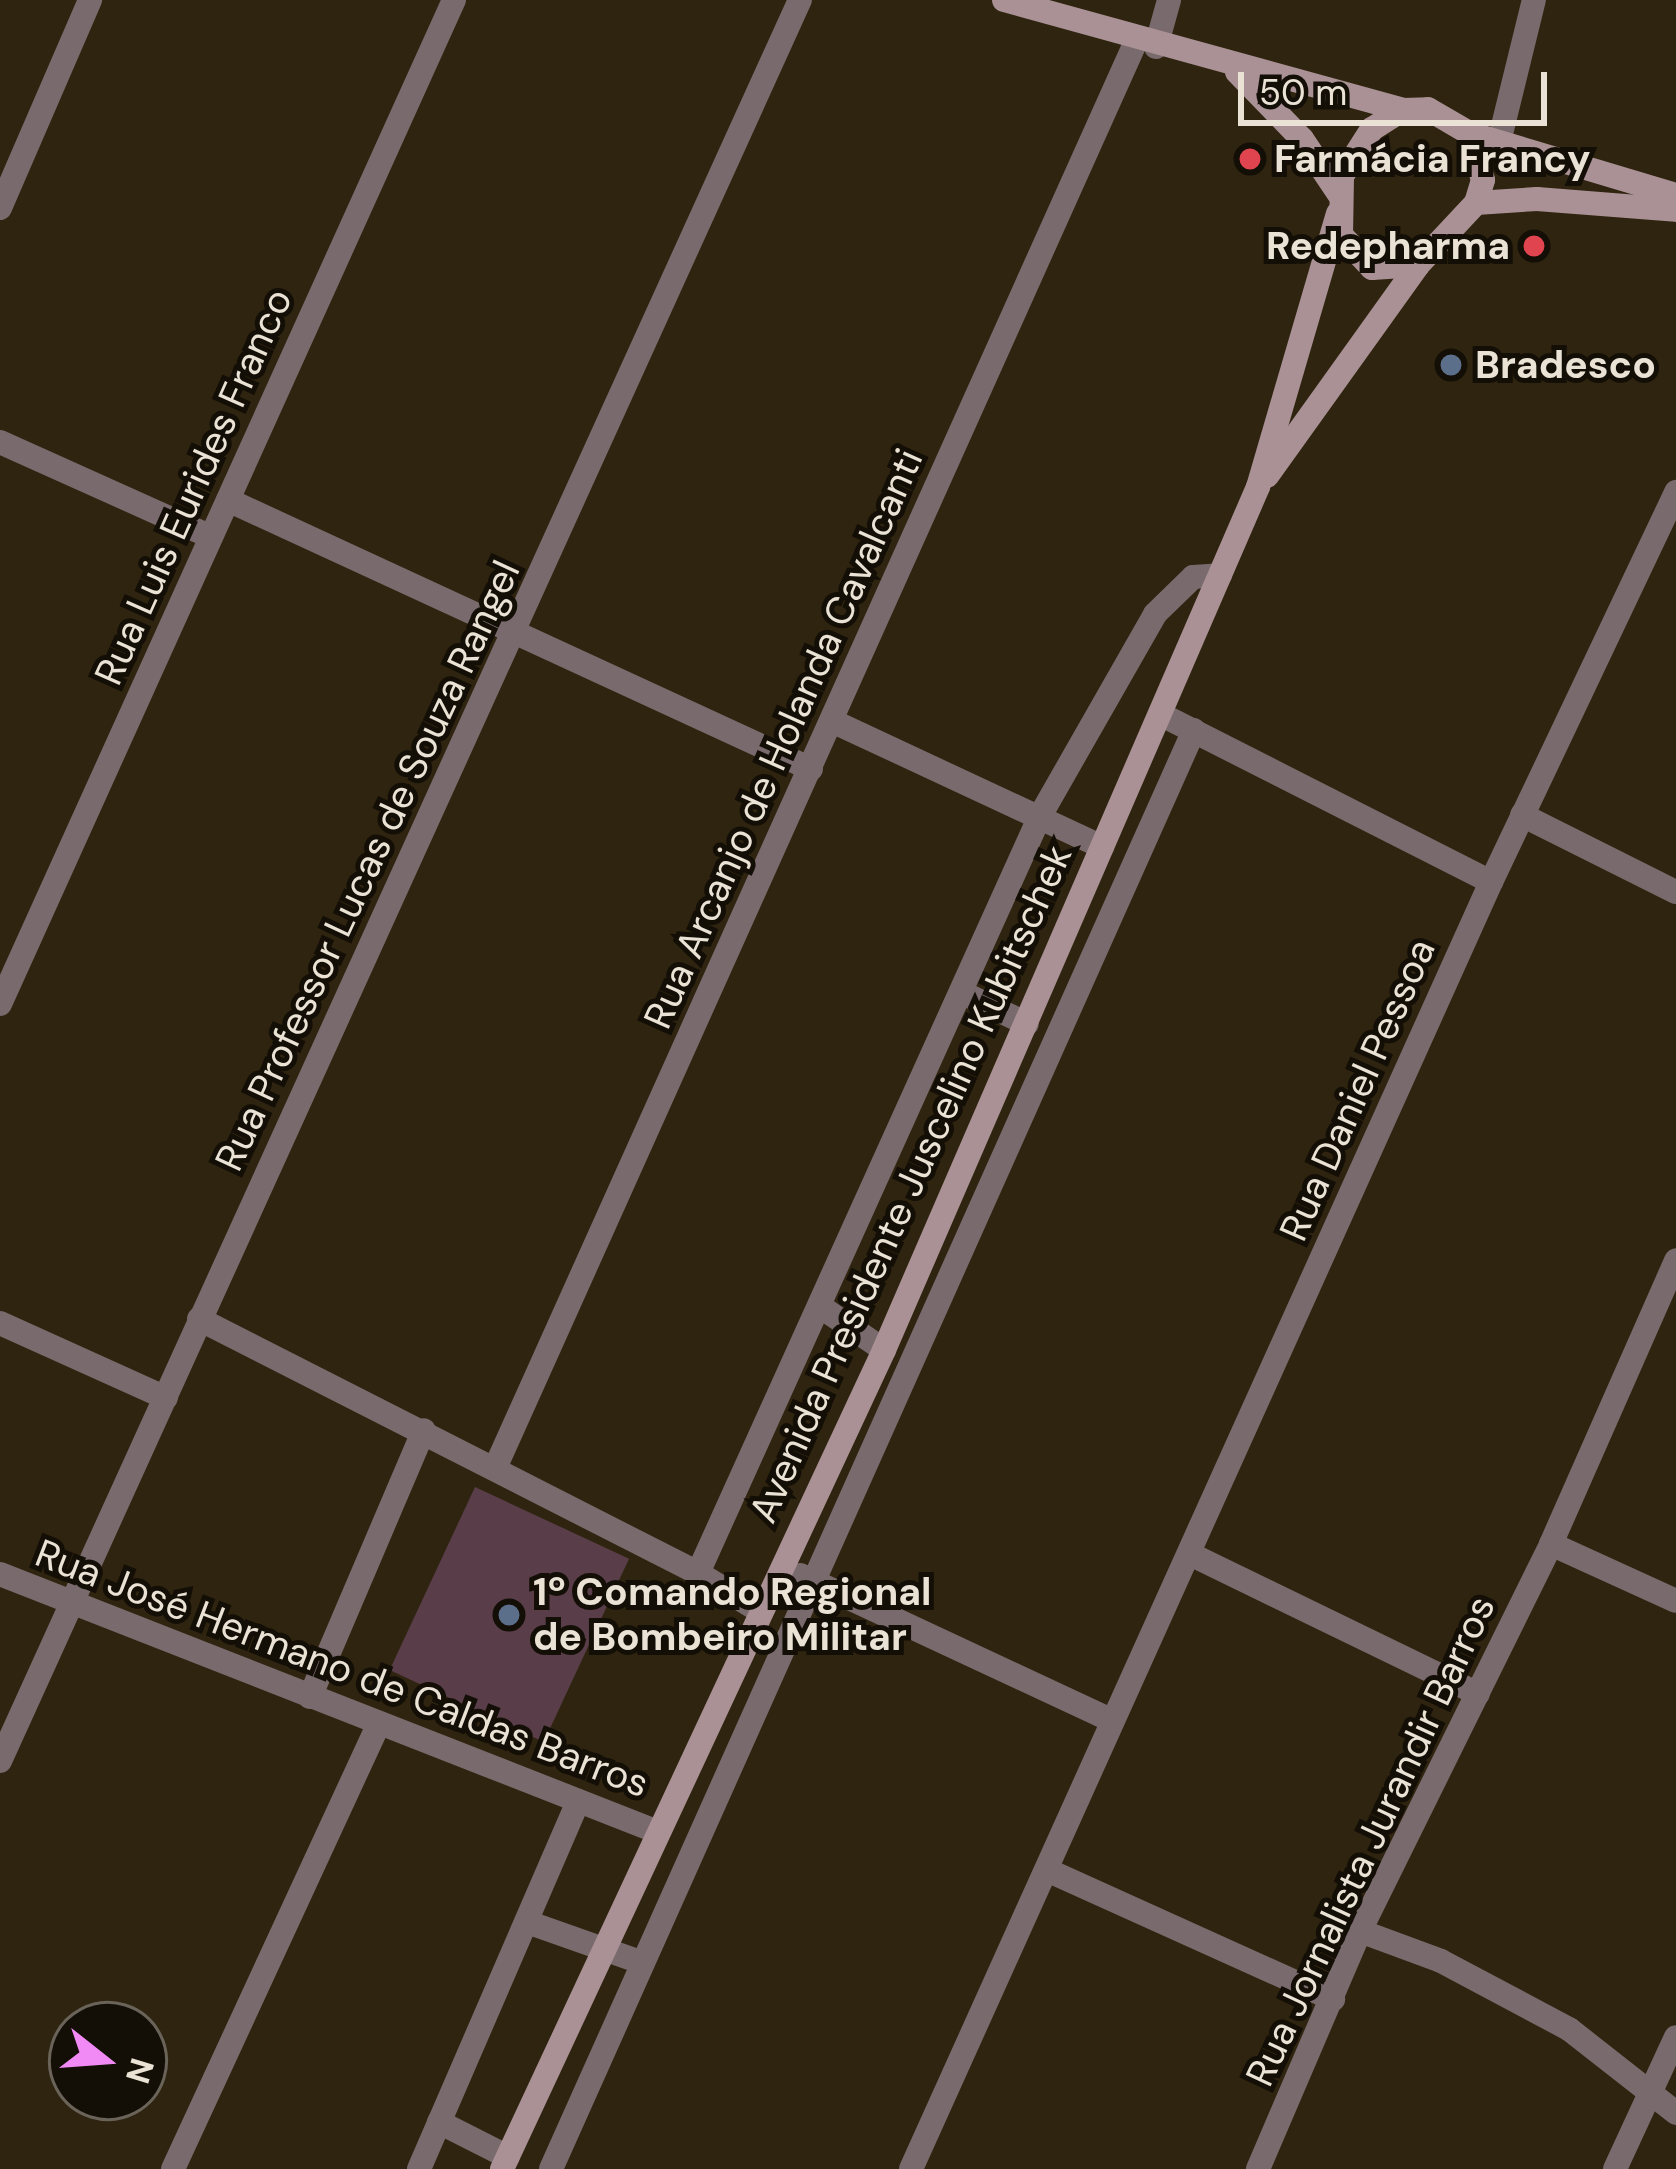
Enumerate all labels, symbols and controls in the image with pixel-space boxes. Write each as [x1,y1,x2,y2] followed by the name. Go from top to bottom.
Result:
[1244,48,1553,122] scale bar
[1259,69,1347,116] text: 50 m
[1274,136,1591,182] place label: Farmácia Francy
[1237,146,1263,172] marker: Farmácia Francy
[1266,223,1510,269] place label: Redepharma
[1521,233,1547,259] marker: Redepharma
[86,282,302,692] street label: Rua Luis Eurides Franco
[1475,342,1656,388] place label: Bradesco
[1438,352,1464,378] marker: Bradesco
[635,442,933,1036] street label: Rua Arcanjo de Holanda Cavalcanti
[206,554,530,1178] street label: Rua Professor Lucas de Souza Rangel
[740,838,1082,1530] street label: Avenida Presidente Juscelino Kubitschek
[1270,932,1446,1248] street label: Rua Daniel Pessoa
[29,1530,655,1808] street label: Rua José Hermano de Caldas Barros
[533,1570,931,1661] place label: 1º Comando Regional de Bombeiro Militar
[1237,1588,1505,2094] street label: Rua Jornalista Jurandir Barros
[496,1602,522,1628] marker: 1º Comando Regional de Bombeiro Militar
[48,2001,168,2121] north arrow
[116,2053,164,2089] text: N

